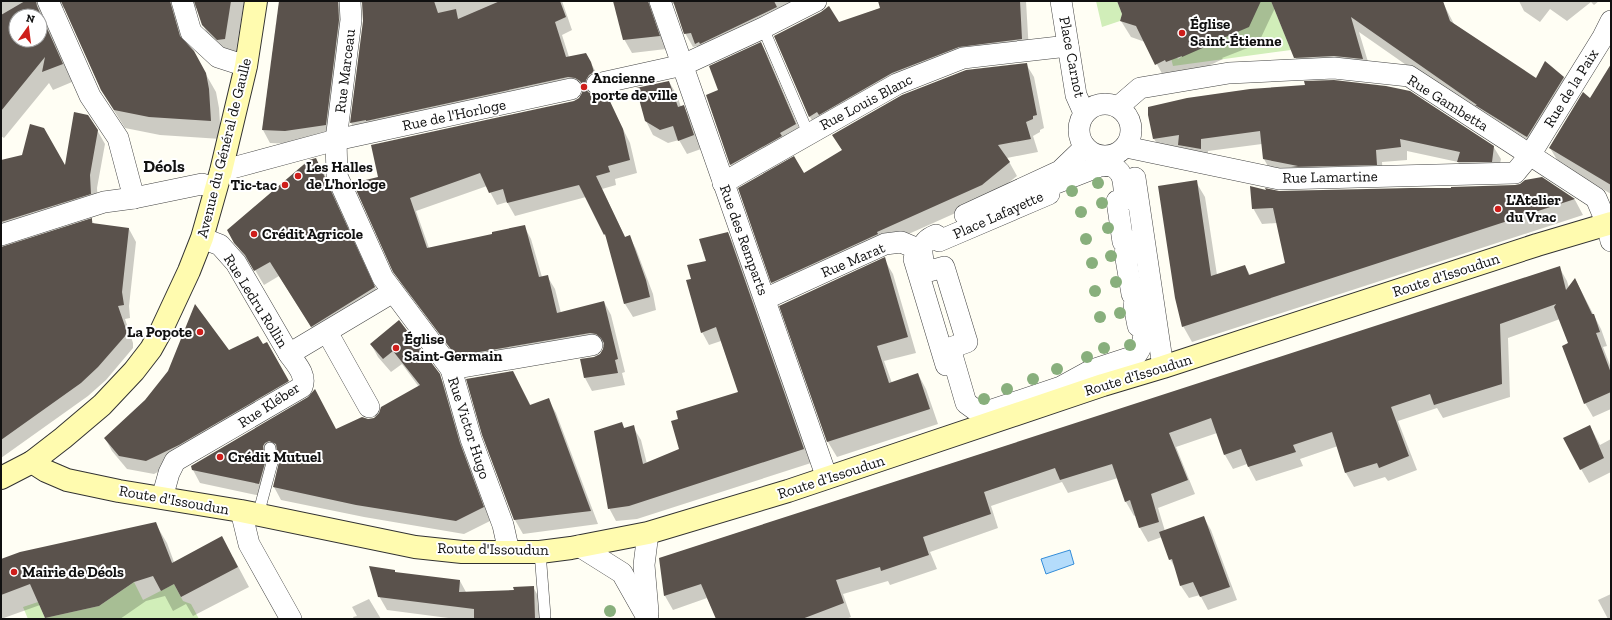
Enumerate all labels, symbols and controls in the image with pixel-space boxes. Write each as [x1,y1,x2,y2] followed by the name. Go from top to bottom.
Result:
[8,8,48,48] north arrow
[25,11,37,26] text: N
[1055,15,1089,100] street label: Place Carnot
[1190,15,1281,50] place label: Église Saint-Étienne
[331,27,359,114] street label: Rue Marceau
[1177,28,1187,38] marker: Église Saint-Étienne
[1540,45,1602,131] street label: Rue de la Paix
[193,56,255,240] street label: Avenue du Général de Gaulle
[592,69,677,104] place label: Ancienne porte de ville
[817,70,915,134] street label: Rue Louis Blanc
[1404,71,1492,135] street label: Rue Gambetta
[579,82,589,92] marker: Ancienne porte de ville
[401,95,507,135] street label: Rue de l'Horloge
[143,156,185,176] district label: Déols
[306,158,386,193] place label: Les Halles de L'horloge
[1282,167,1378,187] street label: Rue Lamartine
[293,171,303,181] marker: Les Halles de L'horloge
[230,176,277,194] place label: Tic-tac
[280,180,290,190] marker: Tic-tac
[716,182,772,298] street label: Rue des Remparts
[950,187,1046,243] street label: Place Lafayette
[1506,191,1561,226] place label: L'Atelier du Vrac
[1493,204,1503,214] marker: L'Atelier du Vrac
[262,225,363,243] place label: Crédit Agricole
[249,229,259,239] marker: Crédit Agricole
[818,238,888,281] street label: Rue Marat
[1390,249,1502,301] street label: Route d'Issoudun
[220,251,292,352] street label: Rue Ledru Rollin
[127,323,192,341] place label: La Popote
[195,327,205,337] marker: La Popote
[404,330,502,365] place label: Église Saint-Germain
[391,343,401,353] marker: Église Saint-Germain
[1082,350,1194,400] street label: Route d'Issoudun
[444,375,494,482] street label: Rue Victor Hugo
[235,378,303,432] street label: Rue Kléber
[228,448,322,466] place label: Crédit Mutuel
[775,451,887,503] street label: Route d'Issoudun
[215,452,225,462] marker: Crédit Mutuel
[118,481,231,519] street label: Route d'Issoudun
[437,539,549,559] street label: Route d'Issoudun
[22,563,124,581] place label: Mairie de Déols
[9,567,19,577] marker: Mairie de Déols

